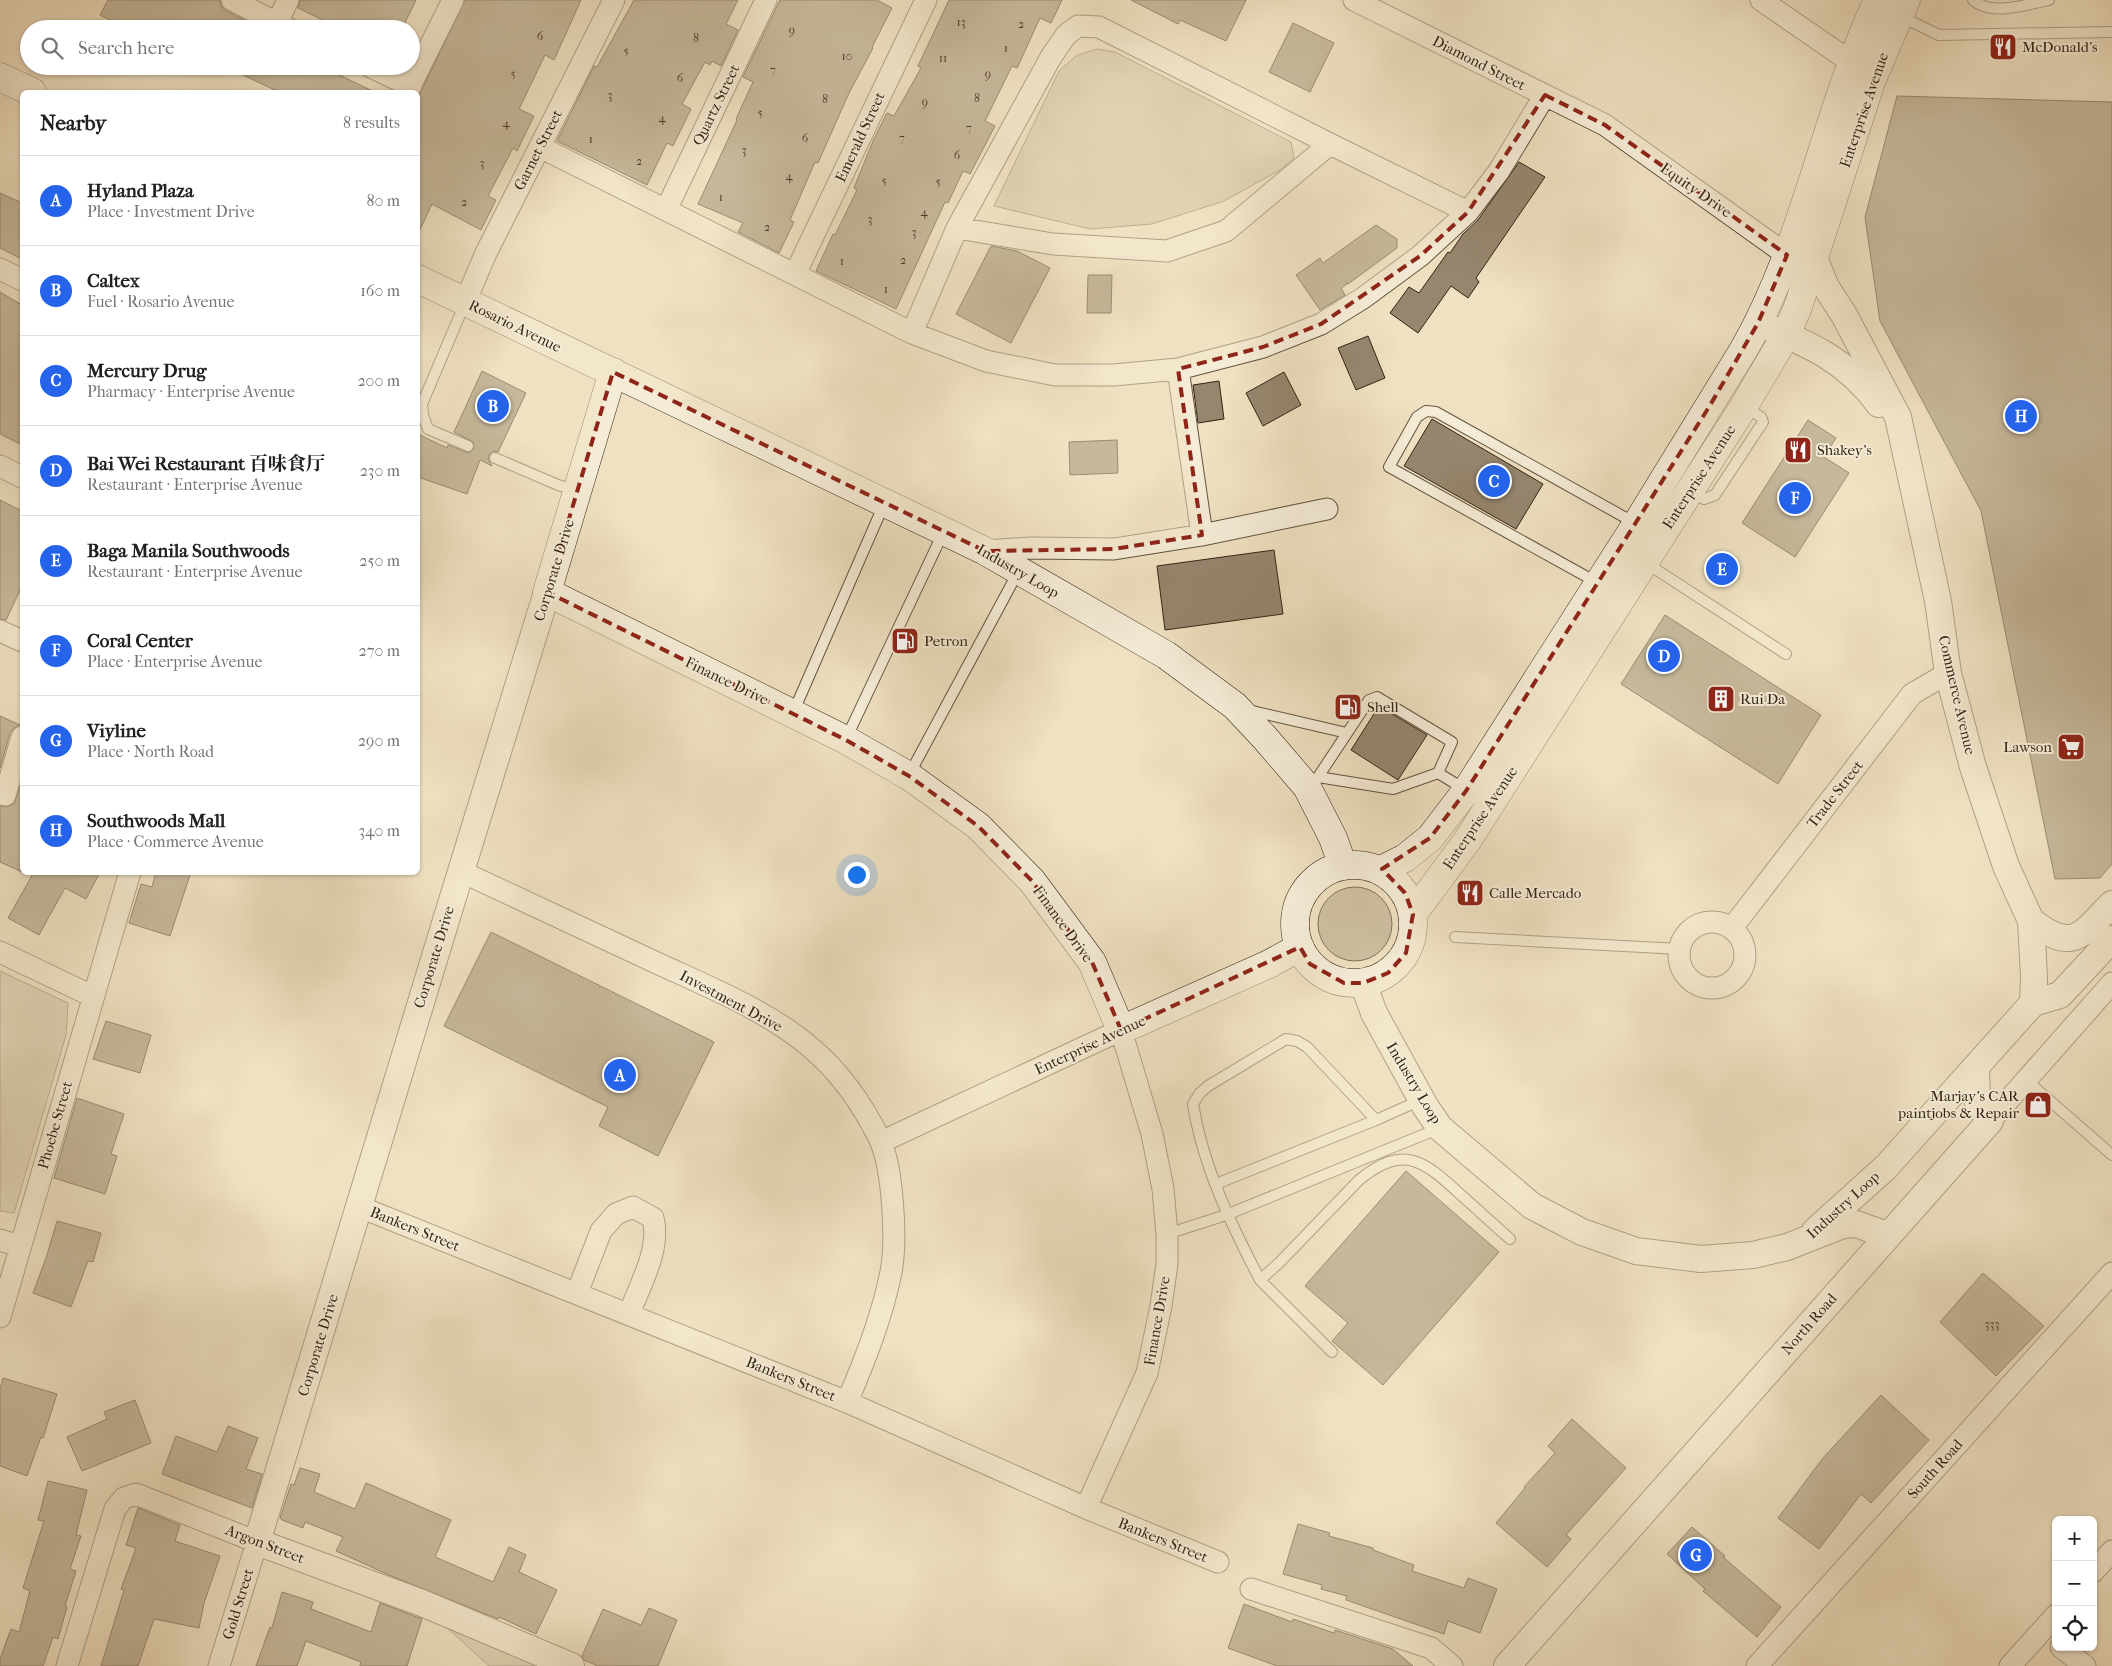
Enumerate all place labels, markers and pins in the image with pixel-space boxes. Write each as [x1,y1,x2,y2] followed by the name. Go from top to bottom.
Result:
[1988,32,2018,62] restaurant icon: McDonald's
[2022,38,2098,56] place label: McDonald's
[477,387,509,425] pin: B
[2005,397,2037,435] pin: H
[1783,435,1813,465] restaurant icon: Shakey's
[1817,441,1872,459] place label: Shakey's
[1478,462,1510,500] pin: C
[1779,479,1811,517] pin: F
[1706,550,1738,588] pin: E
[890,626,920,656] fuel station icon: Petron
[924,632,968,650] place label: Petron
[1648,637,1680,675] pin: D
[1706,684,1736,714] building icon: Rui Da
[1740,690,1786,708] place label: Rui Da
[1333,692,1363,722] fuel station icon: Shell
[1367,698,1399,716] place label: Shell
[2056,732,2086,762] supermarket icon: Lawson
[2003,738,2052,756] place label: Lawson
[1455,878,1485,908] restaurant icon: Calle Mercado
[1489,884,1582,902] place label: Calle Mercado
[604,1056,636,1094] pin: A
[1897,1087,2020,1122] place label: Marjay's CAR paintjobs & Repair
[2023,1090,2053,1120] shop icon: Marjay's CAR paintjobs & Repair
[1680,1536,1712,1574] pin: G

